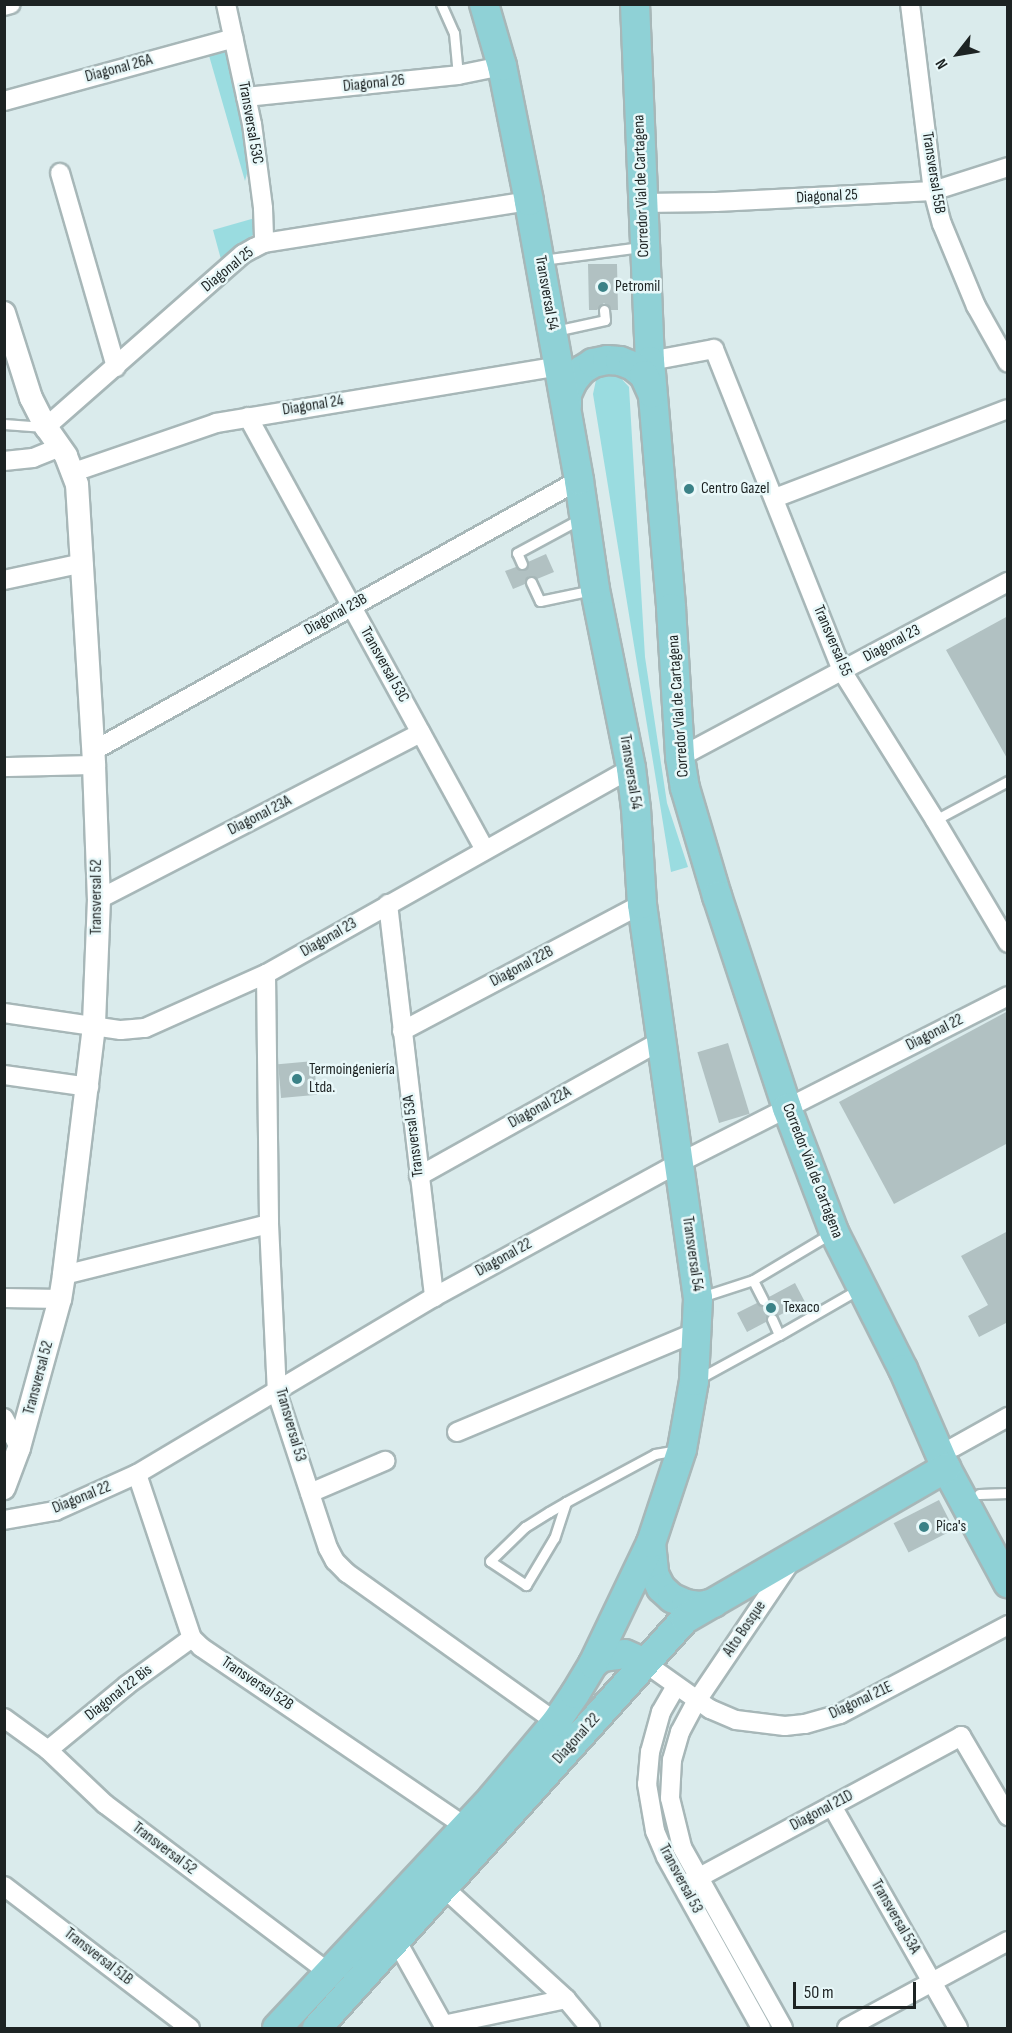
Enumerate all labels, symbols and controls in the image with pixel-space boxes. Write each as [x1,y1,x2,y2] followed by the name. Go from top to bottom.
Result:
[928,24,988,84] north arrow
[83,51,155,87] street label: Diagonal 26A
[932,55,952,72] text: N
[342,71,406,97] street label: Diagonal 26
[233,80,267,166] street label: Transversal 53C
[630,114,654,258] street label: Corredor Vial de Cartagena
[917,131,949,215] street label: Transversal 55B
[796,186,858,208] street label: Diagonal 25
[198,243,258,297] street label: Diagonal 25
[530,254,562,332] street label: Transversal 54
[615,277,660,297] place label: Petromil
[596,280,610,294] marker: Petromil
[281,392,345,420] street label: Diagonal 24
[701,479,769,499] place label: Centro Gazel
[682,482,696,496] marker: Centro Gazel
[301,590,371,640] street label: Diagonal 23B
[808,603,856,679] street label: Transversal 55
[860,621,924,667] street label: Diagonal 23
[355,624,413,706] street label: Transversal 53C
[664,634,694,778] street label: Corredor Vial de Cartagena
[615,733,645,811] street label: Transversal 54
[225,792,295,840] street label: Diagonal 23A
[87,859,107,935] street label: Transversal 52
[297,914,361,962] street label: Diagonal 23
[487,942,557,992] street label: Diagonal 22B
[903,1010,967,1056] street label: Diagonal 22
[309,1060,395,1098] place label: Termoingeniería Ltda.
[290,1072,304,1086] marker: Termoingeniería Ltda.
[505,1083,575,1133] street label: Diagonal 22A
[399,1094,429,1178] street label: Transversal 53A
[777,1101,847,1241] street label: Corredor Vial de Cartagena
[677,1215,707,1293] street label: Transversal 54
[472,1235,536,1281] street label: Diagonal 22
[783,1298,820,1318] place label: Texaco
[764,1301,778,1315] marker: Texaco
[20,1339,58,1417] street label: Transversal 52
[270,1386,310,1464] street label: Transversal 53
[50,1478,114,1518] street label: Diagonal 22
[936,1517,966,1537] place label: Pica's
[917,1520,931,1534] marker: Pica's
[719,1597,771,1661] street label: Alto Bosque
[217,1653,297,1715] street label: Transversal 52B
[82,1661,156,1725] street label: Diagonal 22 Bis
[826,1678,896,1724] street label: Diagonal 21E
[549,1710,605,1768] street label: Diagonal 22
[787,1786,857,1836] street label: Diagonal 21D
[128,1819,200,1879] street label: Transversal 52
[654,1841,706,1917] street label: Transversal 53
[866,1876,924,1958] street label: Transversal 53A
[60,1924,136,1990] street label: Transversal 51B
[796,1970,919,2008] scale bar
[804,1982,834,2003] text: 50 m

